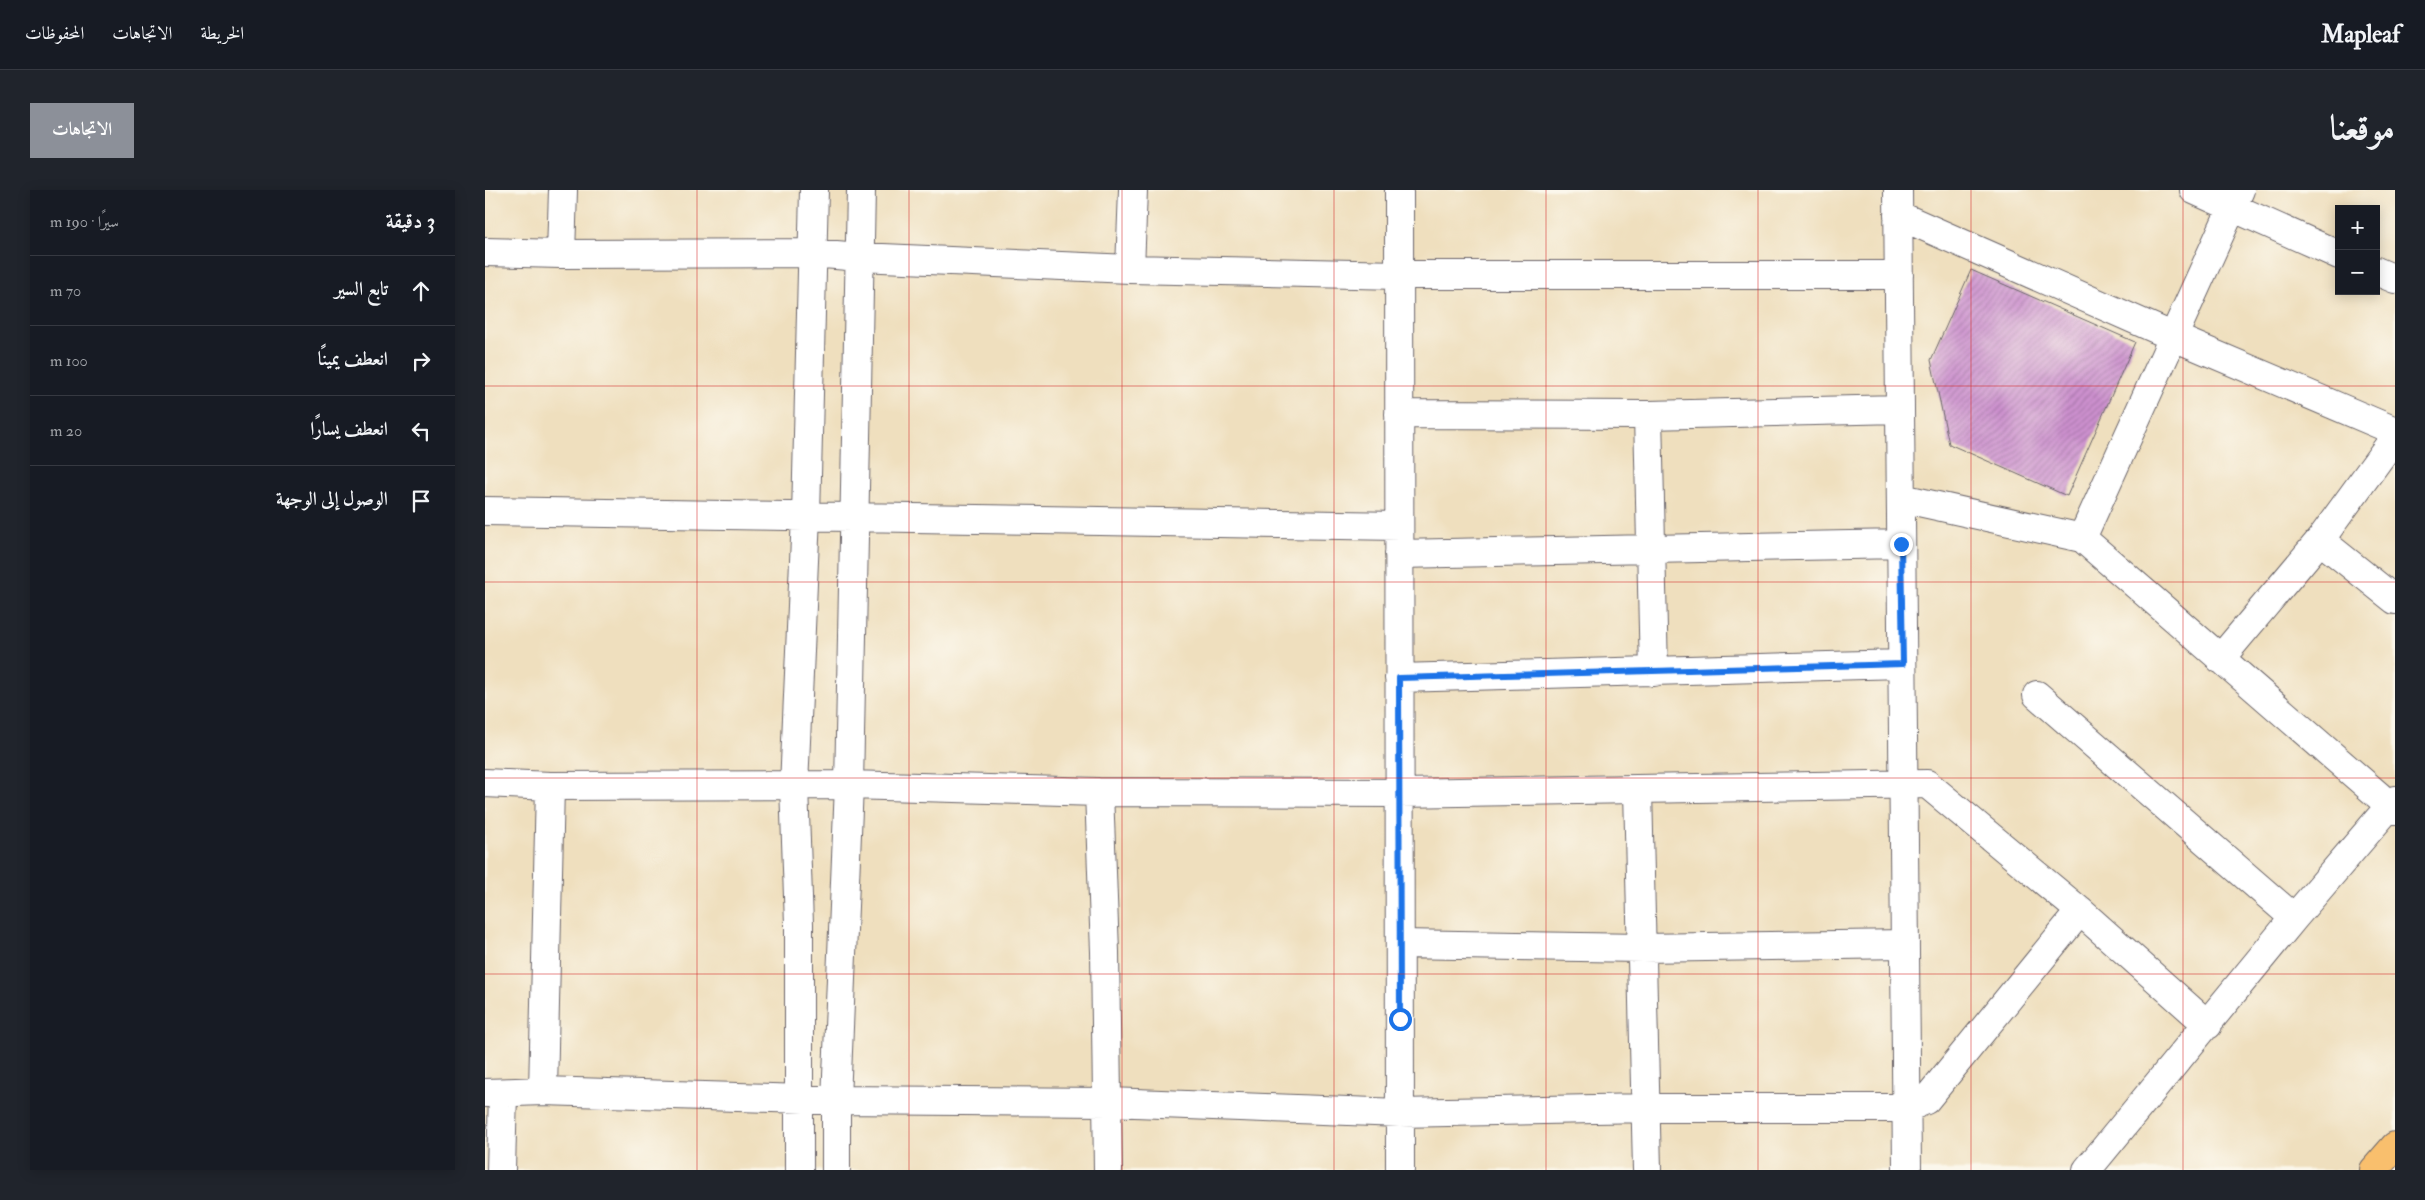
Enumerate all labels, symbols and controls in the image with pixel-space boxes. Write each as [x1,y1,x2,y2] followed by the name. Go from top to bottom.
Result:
[2321,19,2400,50] text: Mapleaf
[25,22,84,45] text: المحفوظات
[112,22,172,45] text: الاتجاهات
[200,22,244,45] text: الخريطة
[30,103,134,158] button: الاتجاهات
[2330,106,2395,150] text: موقعنا
[2335,205,2380,295] map controls
[2335,205,2380,250] button: +
[386,208,435,235] text: 3 دقيقة
[50,212,119,232] text: سيرًا · 190 m
[2335,250,2380,295] button: −
[334,277,388,301] text: تابع السير
[407,277,435,305] icon: ahead
[50,281,81,301] text: 70 m
[318,347,388,371] text: انعطف يمينًا
[407,347,435,375] icon: right
[50,351,88,371] text: 100 m
[310,417,388,441] text: انعطف يسارًا
[407,417,435,445] icon: left
[50,421,82,441] text: 20 m
[276,487,388,511] text: الوصول إلى الوجهة
[407,487,435,515] icon: arrive
[1890,533,1913,556] route end
[1389,1008,1412,1031] route start

